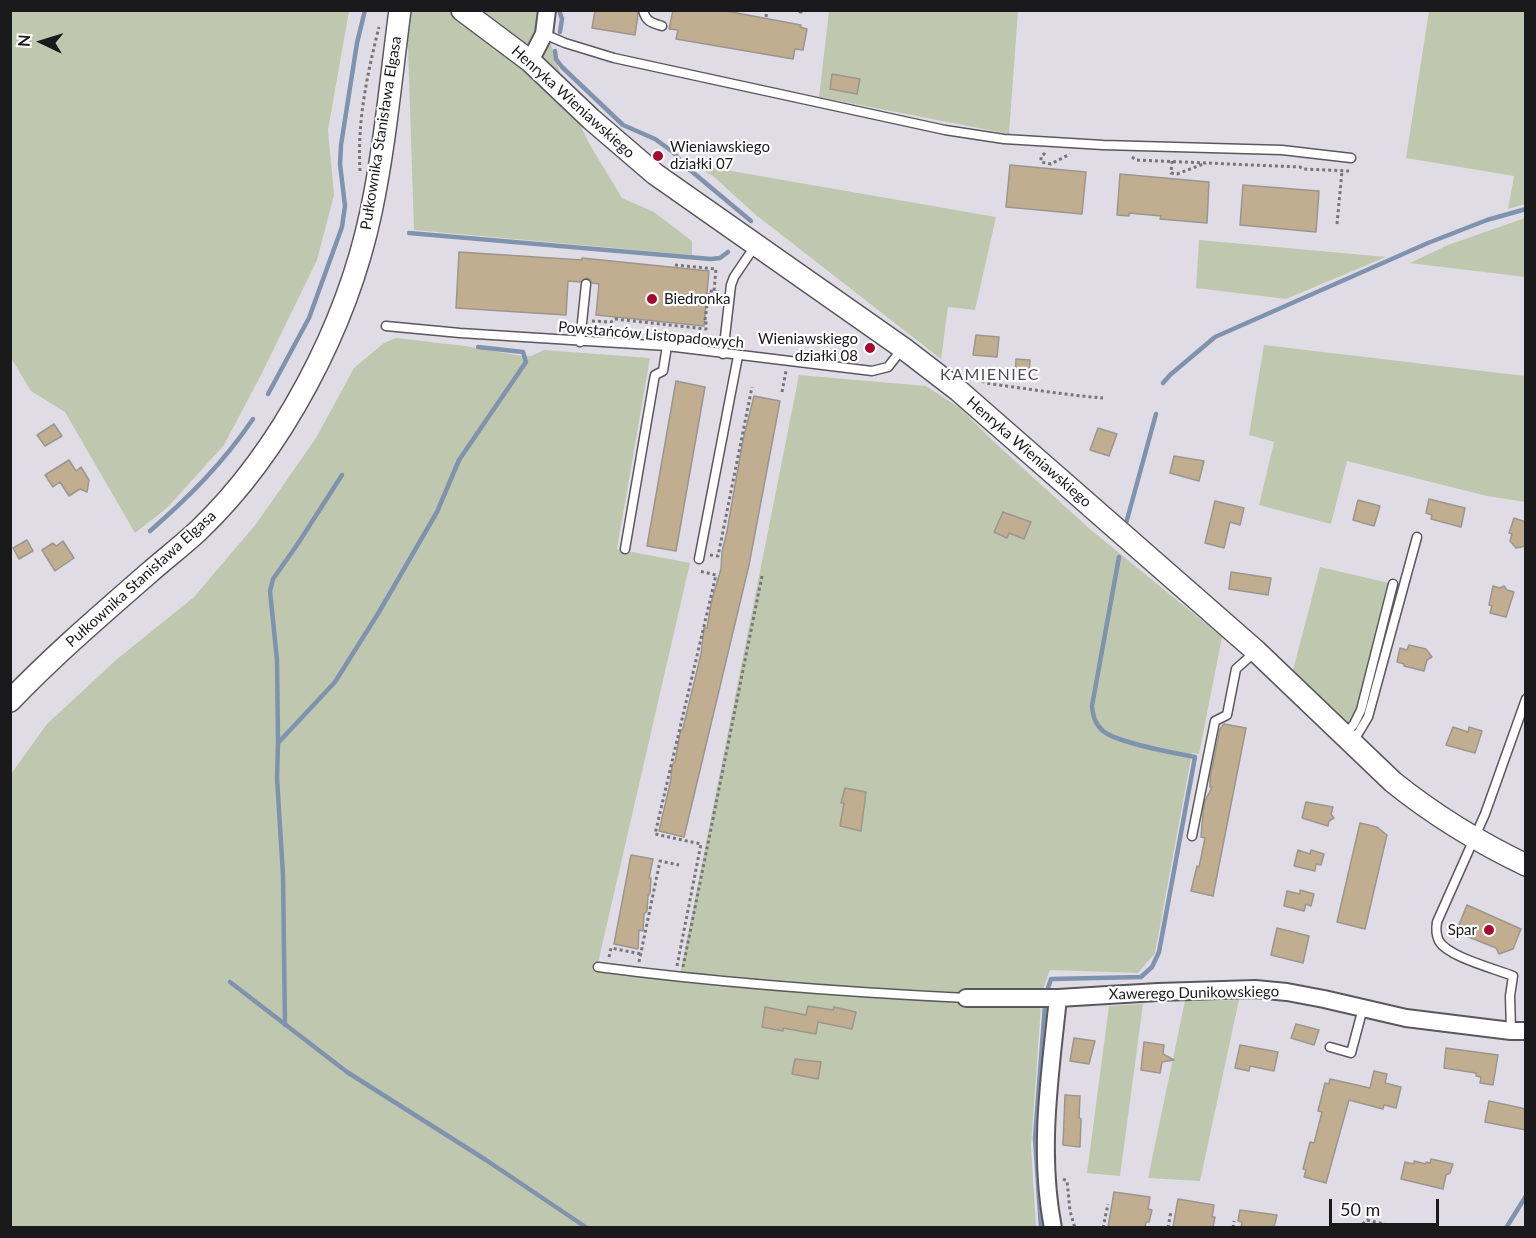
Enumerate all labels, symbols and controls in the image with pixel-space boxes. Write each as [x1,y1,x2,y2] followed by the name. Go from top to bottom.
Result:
[12,12,72,72] north arrow
[14,34,33,48] text: N
[357,35,405,231] street label: Pułkownika Stanisława Elgasa
[508,42,638,162] street label: Henryka Wieniawskiego
[670,138,770,173] place label: Wieniawskiego działki 07
[651,149,665,163] marker: Wieniawskiego działki 07
[664,290,731,308] place label: Biedronka
[645,292,659,306] marker: Biedronka
[557,318,745,352] street label: Powstańców Listopadowych
[758,330,858,365] place label: Wieniawskiego działki 08
[863,341,877,355] marker: Wieniawskiego działki 08
[940,365,1040,385] district label: KAMIENIEC
[963,393,1095,511] street label: Henryka Wieniawskiego
[62,507,220,651] street label: Pułkownika Stanisława Elgasa
[1448,921,1477,939] place label: Spar
[1482,923,1496,937] marker: Spar
[1109,983,1279,1003] street label: Xawerego Dunikowskiego
[1332,1187,1442,1225] scale bar
[1340,1198,1380,1220] text: 50 m

